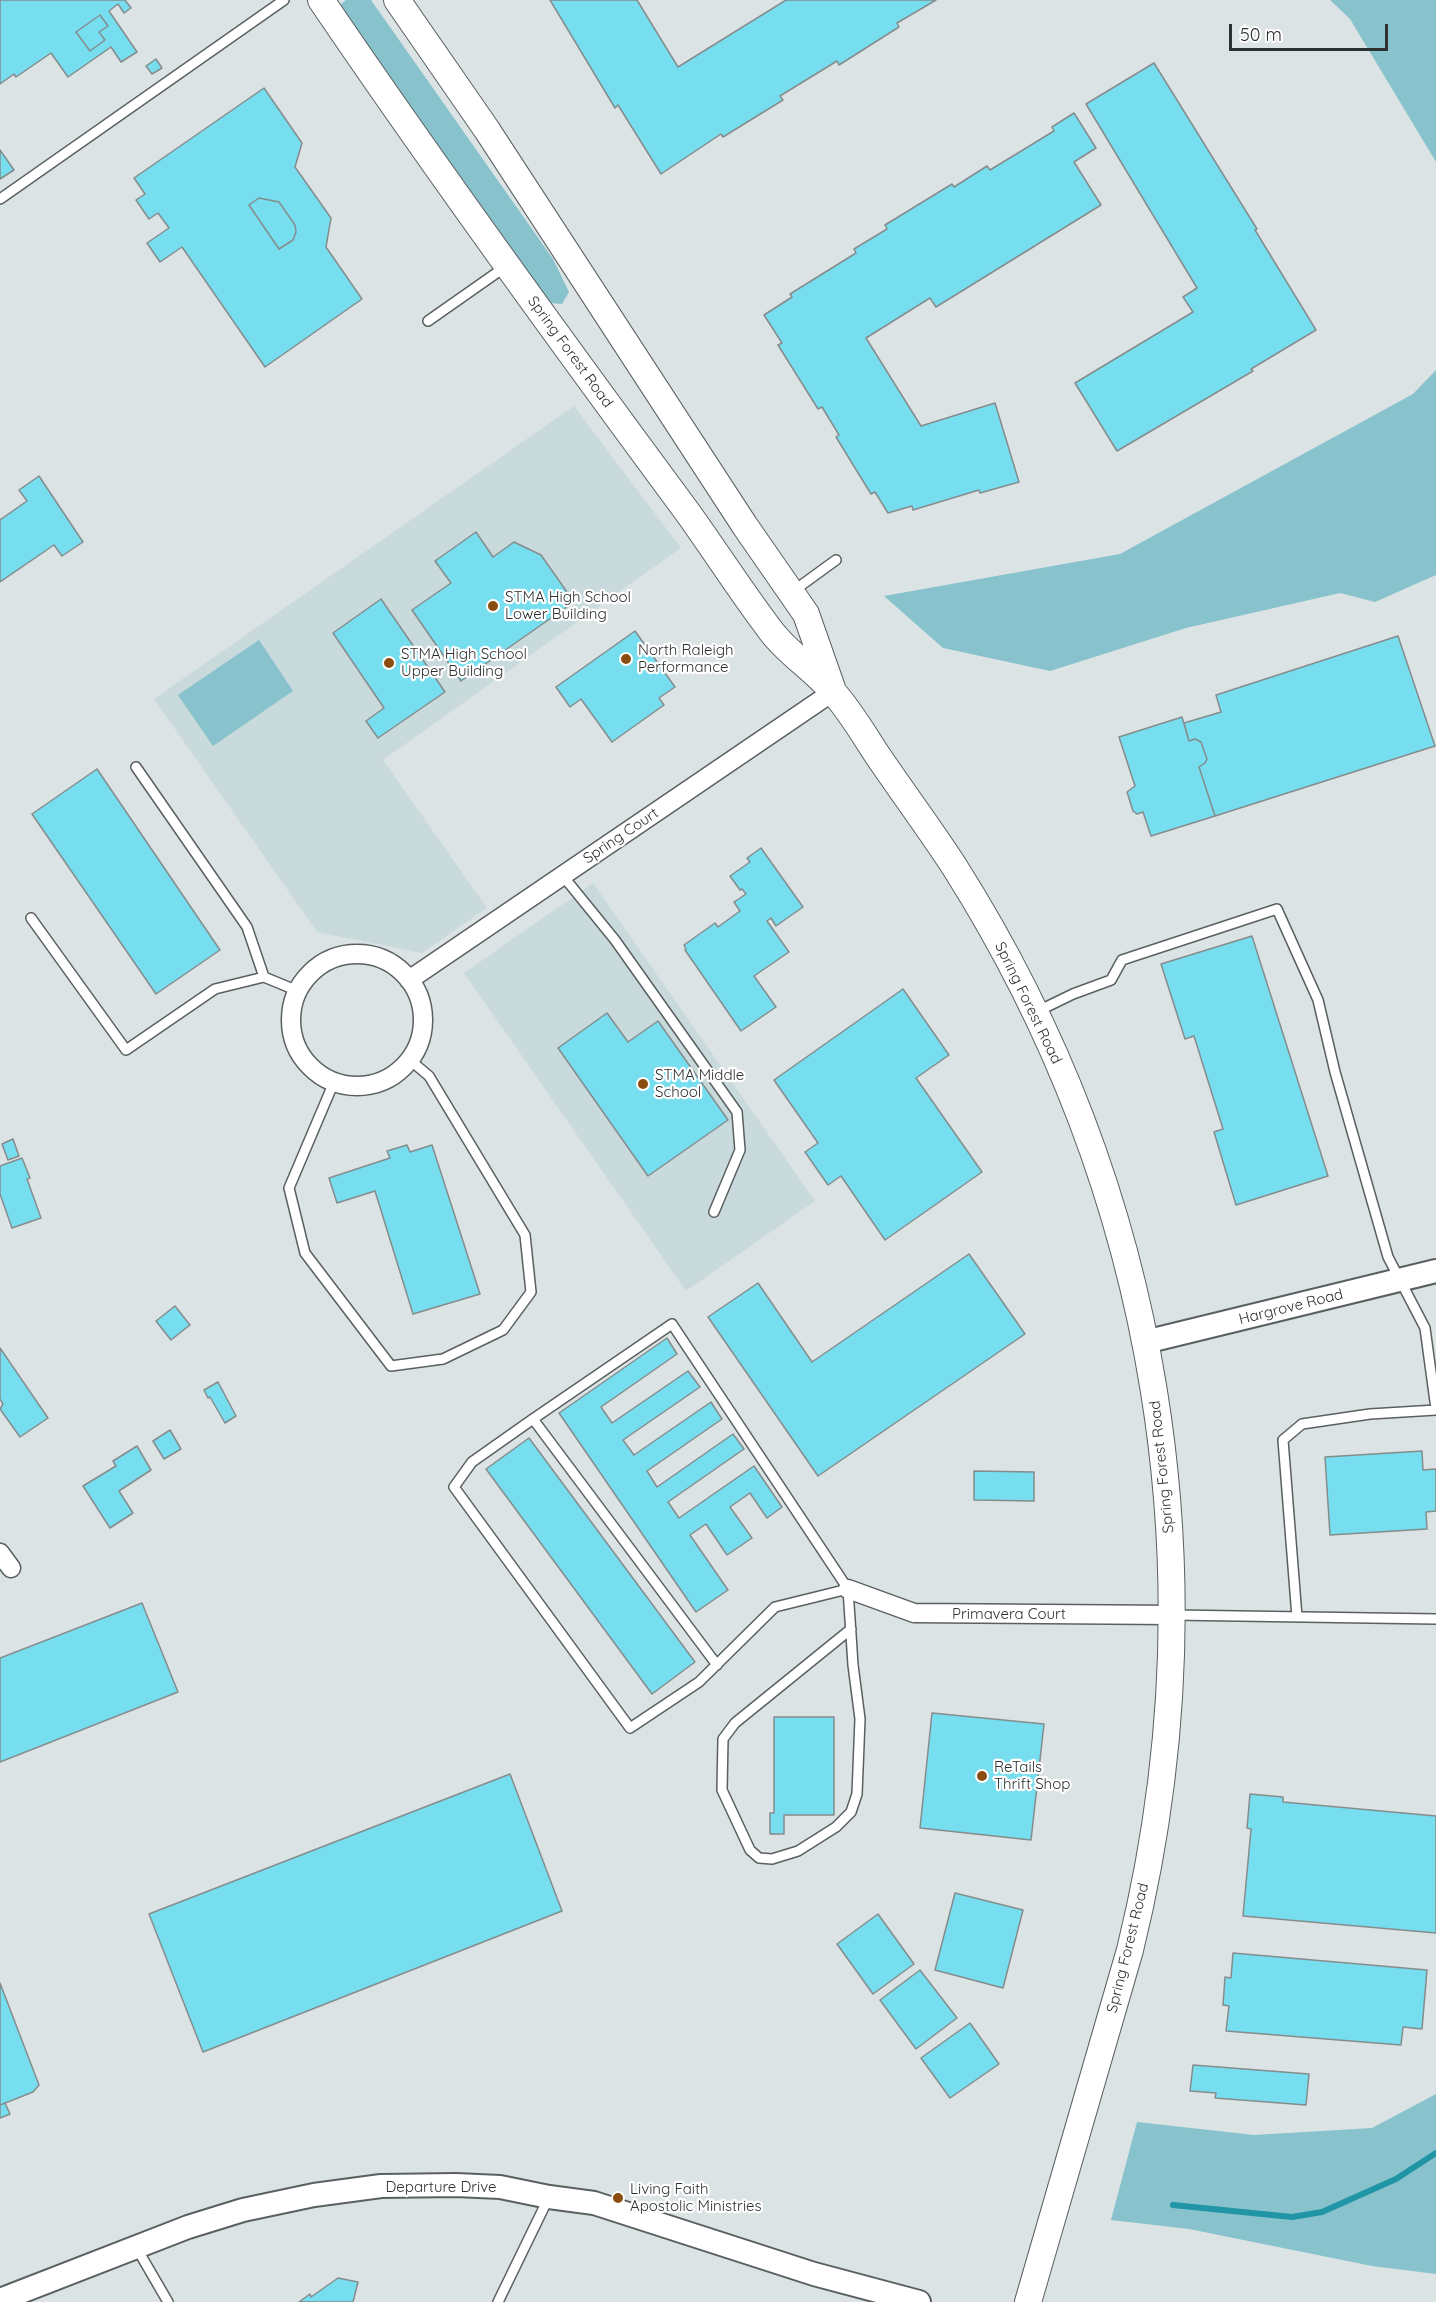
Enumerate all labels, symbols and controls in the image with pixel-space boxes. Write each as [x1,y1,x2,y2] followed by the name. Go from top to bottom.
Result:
[1232,12,1391,50] scale bar
[1240,23,1282,46] text: 50 m
[524,293,616,411] street label: Spring Forest Road
[505,588,631,623] place label: STMA High School Lower Building
[486,599,500,613] marker: STMA High School Lower Building
[638,641,734,676] place label: North Raleigh Performance
[401,645,527,680] place label: STMA High School Upper Building
[619,652,633,666] marker: North Raleigh Performance
[382,656,396,670] marker: STMA High School Upper Building
[580,804,662,868] street label: Spring Court
[991,939,1065,1067] street label: Spring Forest Road
[655,1066,744,1101] place label: STMA Middle School
[636,1077,650,1091] marker: STMA Middle School
[1237,1285,1345,1329] street label: Hargrove Road
[1146,1400,1178,1534] street label: Spring Forest Road
[952,1605,1066,1623] street label: Primavera Court
[994,1758,1070,1793] place label: ReTails Thrift Shop
[975,1769,989,1783] marker: ReTails Thrift Shop
[1103,1881,1153,2015] street label: Spring Forest Road
[385,2178,497,2196] street label: Departure Drive
[630,2180,762,2215] place label: Living Faith Apostolic Ministries
[611,2191,625,2205] marker: Living Faith Apostolic Ministries

